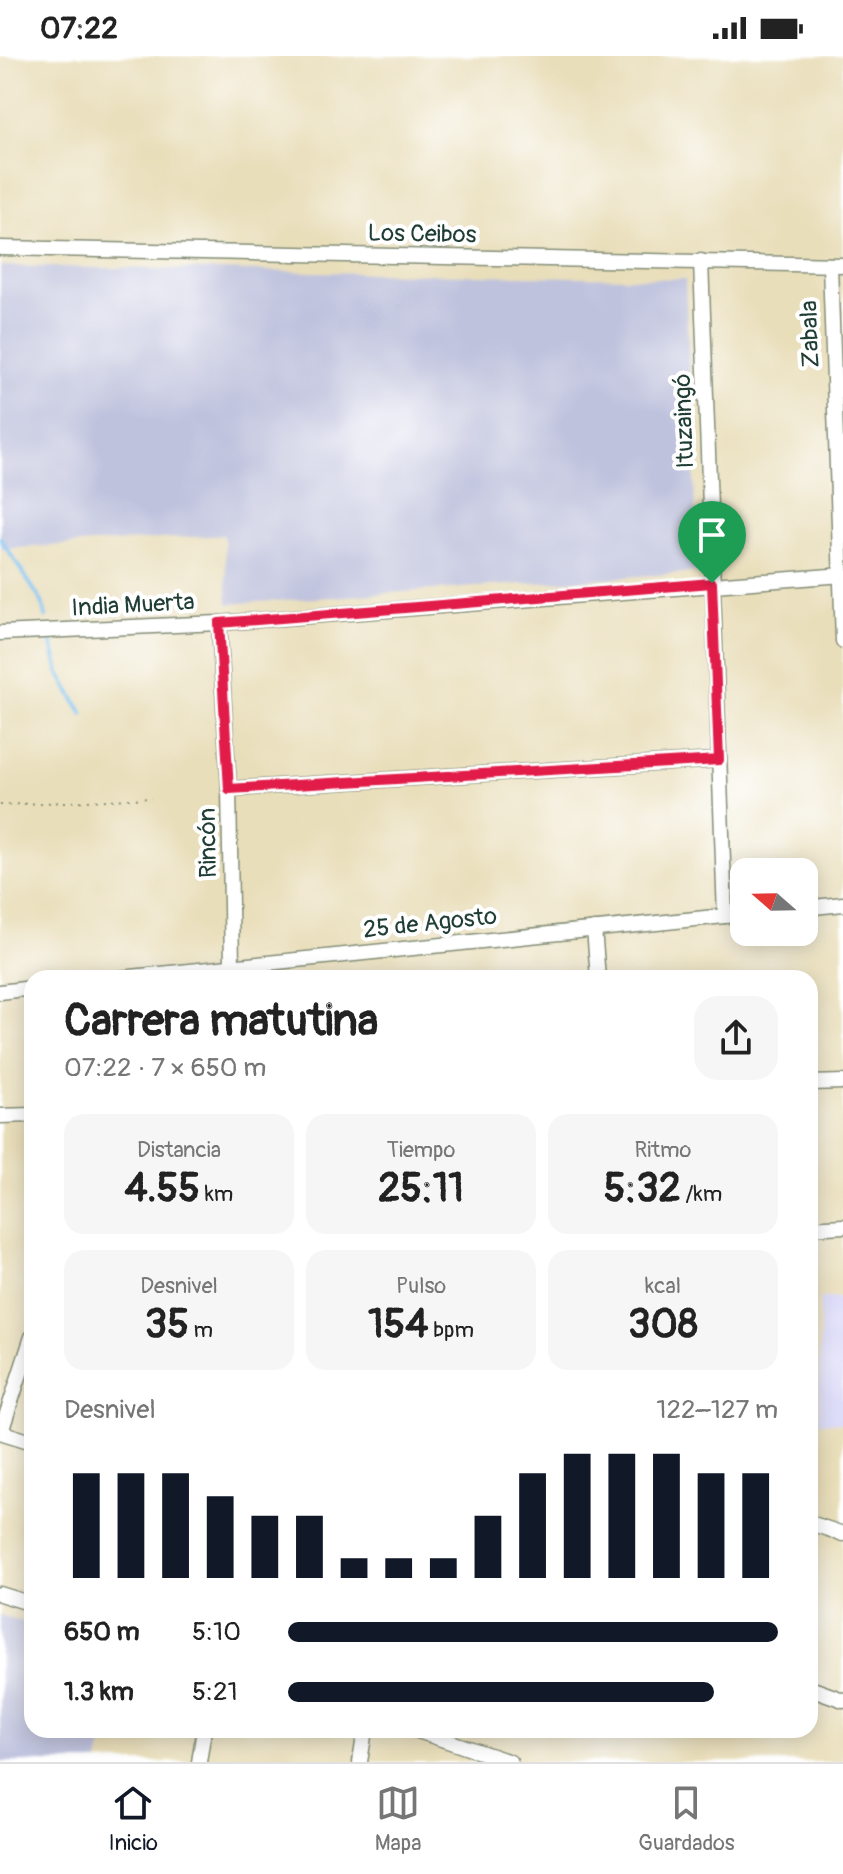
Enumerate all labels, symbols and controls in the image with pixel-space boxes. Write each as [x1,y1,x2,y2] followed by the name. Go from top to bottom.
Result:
[40,10,118,47] text: 07:22
[367,219,477,249] street label: Los Ceibos
[794,300,826,368] street label: Zabala
[668,373,700,469] street label: Ituzaingó
[678,501,746,583] pin
[690,513,734,557] icon: arrive
[71,587,195,623] street label: India Muerta
[193,808,223,878] street label: Rincón
[730,858,818,946] north arrow
[730,858,818,946] map controls
[362,902,499,944] street label: 25 de Agosto
[64,994,378,1049] text: Carrera matutina
[694,996,778,1080] button: share
[64,1052,266,1084] text: 07:22 · 7 × 650 m
[137,1136,221,1164] text: Distancia
[387,1136,455,1164] text: Tiempo
[635,1136,691,1164] text: Ritmo
[125,1164,200,1213] text: 4.55
[378,1164,464,1213] text: 25:11
[604,1164,681,1213] text: 5:32
[200,1180,233,1208] text: km
[681,1180,722,1208] text: /km
[140,1272,218,1300] text: Desnivel
[396,1272,446,1300] text: Pulso
[645,1272,681,1300] text: kcal
[145,1300,189,1349] text: 35
[368,1300,429,1349] text: 154
[628,1300,698,1349] text: 308
[189,1316,213,1344] text: m
[429,1316,474,1344] text: bpm
[64,1394,156,1426] text: Desnivel
[656,1394,778,1426] text: 122–127 m
[64,1616,140,1648] text: 650 m
[192,1616,241,1648] text: 5:10
[64,1676,134,1708] text: 1.3 km
[192,1676,238,1708] text: 5:21
[108,1781,158,1857] tab: Inicio
[375,1781,421,1857] tab: Mapa
[638,1781,735,1857] tab: Guardados

